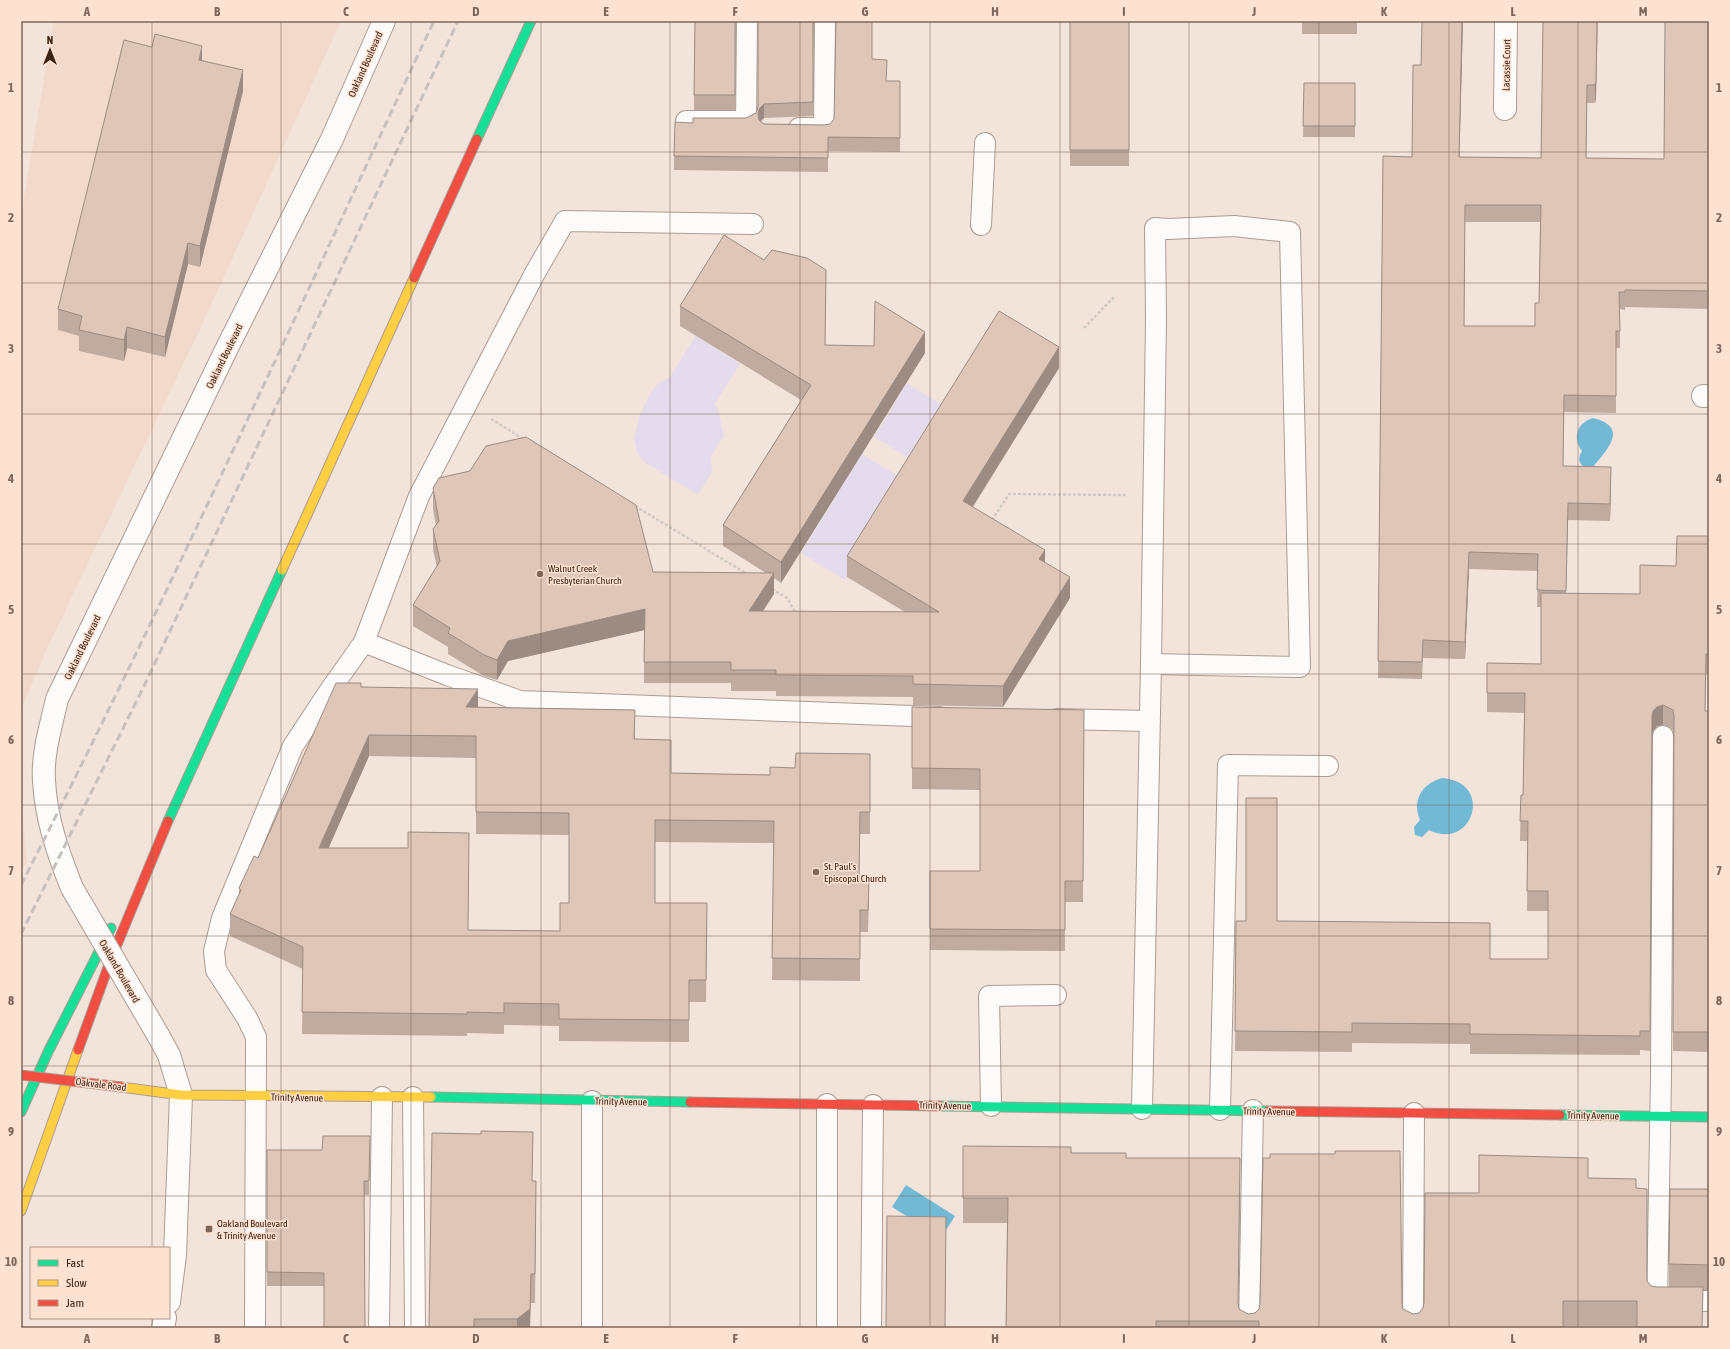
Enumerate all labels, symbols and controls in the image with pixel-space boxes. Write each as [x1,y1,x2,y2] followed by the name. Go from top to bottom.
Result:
[83,4,91,19] text: A
[214,4,221,19] text: B
[343,4,349,19] text: C
[472,4,480,19] text: D
[603,4,609,19] text: E
[732,4,738,19] text: F
[862,4,869,19] text: G
[991,4,999,19] text: H
[1122,4,1126,19] text: I
[1251,4,1256,19] text: J
[1381,4,1388,19] text: K
[1510,4,1516,19] text: L
[1639,4,1648,19] text: M
[346,29,385,99] street label: Oakland Boulevard
[30,30,70,70] north arrow
[47,34,53,46] text: N
[1501,39,1512,91] street label: Lacassie Court
[8,80,14,95] text: 1
[1716,80,1722,95] text: 1
[8,210,14,225] text: 2
[1716,210,1722,225] text: 2
[204,322,245,390] street label: Oakland Boulevard
[8,341,14,356] text: 3
[1716,341,1722,356] text: 3
[7,471,14,486] text: 4
[1715,471,1722,486] text: 4
[548,563,622,586] place label: Walnut Creek Presbyterian Church
[535,569,545,579] marker: Walnut Creek Presbyterian Church
[8,602,14,617] text: 5
[1716,602,1722,617] text: 5
[62,613,103,681] street label: Oakland Boulevard
[8,732,14,747] text: 6
[1716,732,1722,747] text: 6
[824,861,886,884] place label: St. Paul's Episcopal Church
[8,863,14,878] text: 7
[1716,863,1722,878] text: 7
[811,867,821,877] marker: St. Paul's Episcopal Church
[97,938,142,1005] street label: Oakland Boulevard
[8,993,14,1008] text: 8
[1716,993,1722,1008] text: 8
[75,1076,127,1093] street label: Oakvale Road
[271,1092,324,1103] street label: Trinity Avenue
[595,1096,648,1107] street label: Trinity Avenue
[919,1100,972,1111] street label: Trinity Avenue
[1243,1106,1296,1117] street label: Trinity Avenue
[1567,1110,1620,1121] street label: Trinity Avenue
[8,1124,14,1139] text: 9
[1716,1124,1722,1139] text: 9
[217,1218,288,1241] place label: Oakland Boulevard & Trinity Avenue
[204,1224,214,1234] marker: Oakland Boulevard & Trinity Avenue
[30,1247,170,1319] legend
[5,1254,17,1269] text: 10
[1713,1254,1725,1269] text: 10
[66,1256,84,1270] text: Fast
[66,1276,87,1290] text: Slow
[66,1296,84,1310] text: Jam
[83,1331,91,1346] text: A
[214,1331,221,1346] text: B
[343,1331,349,1346] text: C
[472,1331,480,1346] text: D
[603,1331,609,1346] text: E
[732,1331,738,1346] text: F
[862,1331,869,1346] text: G
[991,1331,999,1346] text: H
[1122,1331,1126,1346] text: I
[1251,1331,1256,1346] text: J
[1381,1331,1388,1346] text: K
[1510,1331,1516,1346] text: L
[1639,1331,1648,1346] text: M

